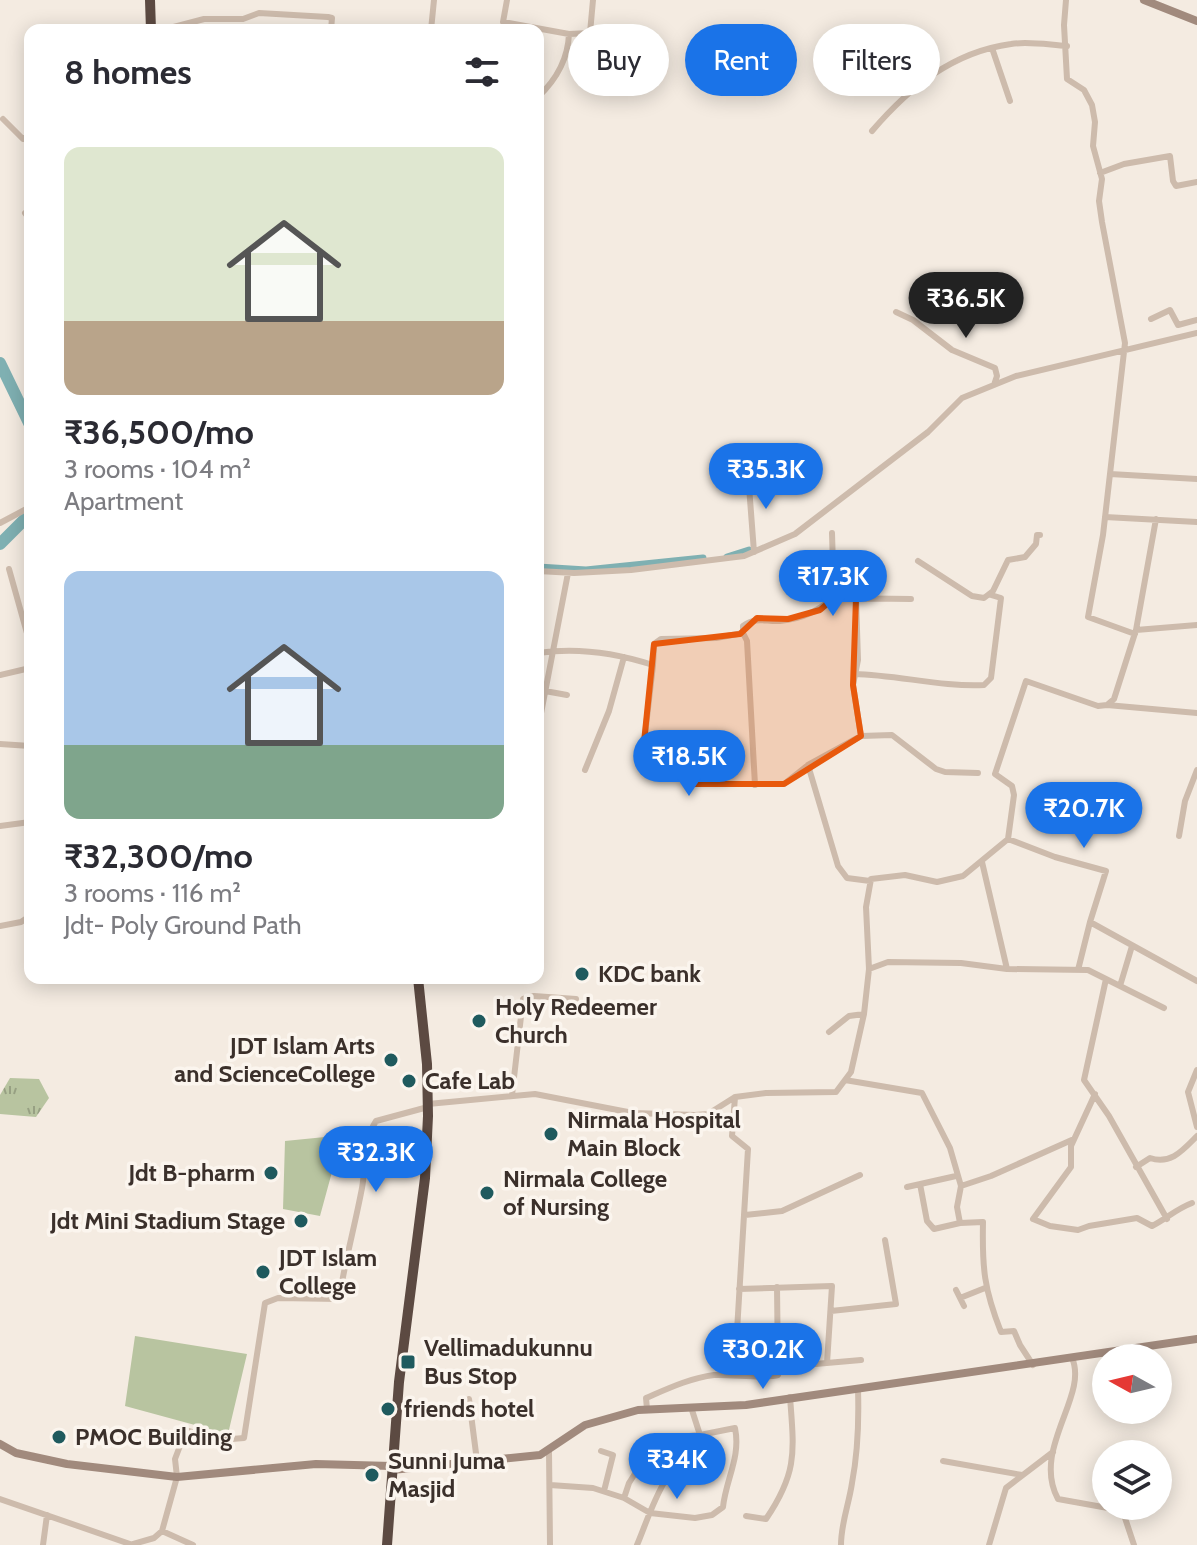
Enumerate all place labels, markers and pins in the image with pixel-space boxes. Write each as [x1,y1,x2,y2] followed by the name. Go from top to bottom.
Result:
[901,272,1031,340] pin: ₹36.5K
[701,443,831,511] pin: ₹35.3K
[768,550,898,618] pin: ₹17.3K
[624,730,754,798] pin: ₹18.5K
[1019,782,1149,850] pin: ₹20.7K
[598,959,701,988] place label: KDC bank
[573,965,591,983] marker: KDC bank
[495,992,657,1049] place label: Holy Redeemer Church
[470,1012,488,1030] marker: Holy Redeemer Church
[174,1031,375,1088] place label: JDT Islam Arts and ScienceCollege
[382,1051,400,1069] marker: JDT Islam Arts and ScienceCollege
[425,1066,515,1095] place label: Cafe Lab
[400,1072,418,1090] marker: Cafe Lab
[567,1105,741,1162] place label: Nirmala Hospital Main Block
[542,1125,560,1143] marker: Nirmala Hospital Main Block
[311,1126,441,1194] pin: ₹32.3K
[127,1158,255,1187] place label: Jdt B-pharm
[262,1164,280,1182] marker: Jdt B-pharm
[503,1164,667,1221] place label: Nirmala College of Nursing
[478,1184,496,1202] marker: Nirmala College of Nursing
[49,1206,285,1235] place label: Jdt Mini Stadium Stage
[292,1212,310,1230] marker: Jdt Mini Stadium Stage
[278,1243,377,1300] place label: JDT Islam College
[254,1263,272,1281] marker: JDT Islam College
[698,1323,828,1391] pin: ₹30.2K
[424,1333,593,1390] place label: Vellimadukunnu Bus Stop
[399,1353,417,1371] marker: Vellimadukunnu Bus Stop
[404,1394,534,1423] place label: friends hotel
[379,1400,397,1418] marker: friends hotel
[75,1422,232,1451] place label: PMOC Building
[50,1428,68,1446] marker: PMOC Building
[630,1433,724,1501] pin: ₹34K
[388,1446,505,1503] place label: Sunni Juma Masjid
[363,1466,381,1484] marker: Sunni Juma Masjid

